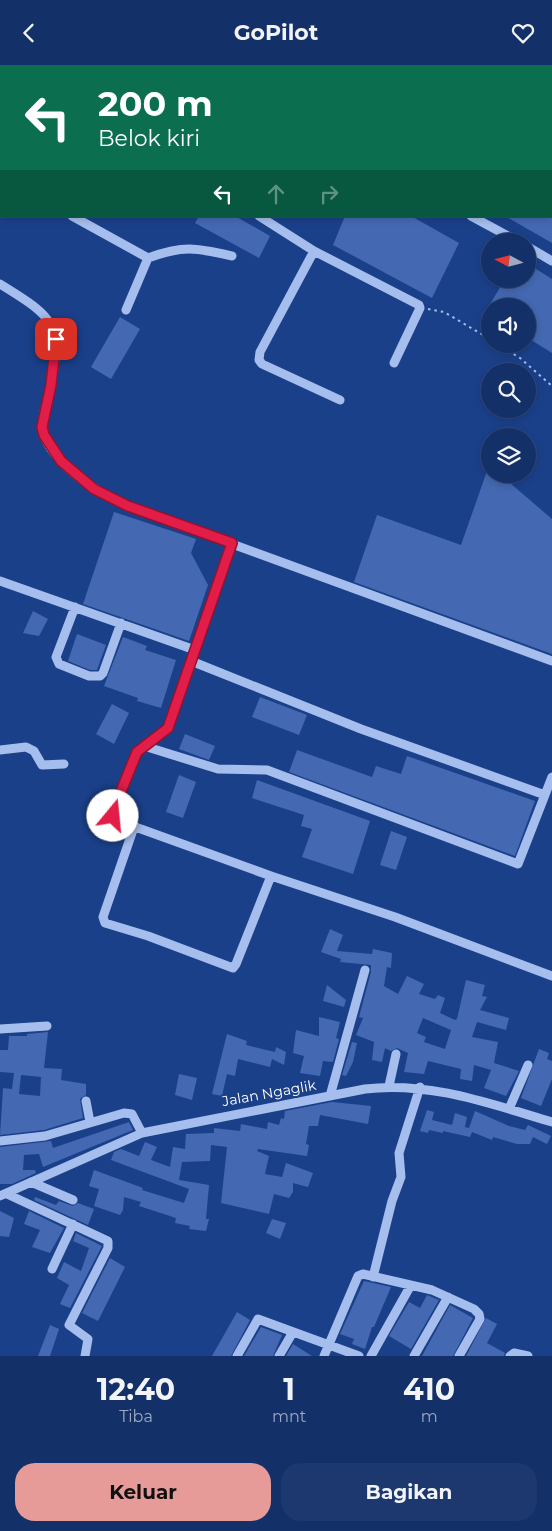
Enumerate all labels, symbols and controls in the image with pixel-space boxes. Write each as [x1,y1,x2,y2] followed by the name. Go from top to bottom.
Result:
[15,19,43,47] icon: back
[234,19,318,46] text: GoPilot
[509,19,537,47] icon: heart
[98,82,213,125] text: 200 m
[15,85,80,150] icon: left
[98,125,200,152] text: Belok kiri
[209,180,237,208] icon: left
[262,180,290,208] icon: ahead
[315,180,343,208] icon: right
[481,233,536,287] north arrow
[481,233,536,483] map controls
[481,298,536,353] button: sound
[35,318,77,360] pin
[42,325,70,353] icon: arrive
[481,363,536,418] button: search
[481,428,536,483] button: layers
[86,789,138,841] position arrow
[220,1076,318,1110] street label: Jalan Ngaglik
[97,1371,175,1408] text: 12:40
[283,1371,295,1408] text: 1
[403,1371,455,1408] text: 410
[119,1407,153,1426] text: Tiba
[272,1407,306,1426] text: mnt
[421,1407,438,1426] text: m
[15,1463,271,1521] button: Keluar
[281,1463,537,1521] button: Bagikan

